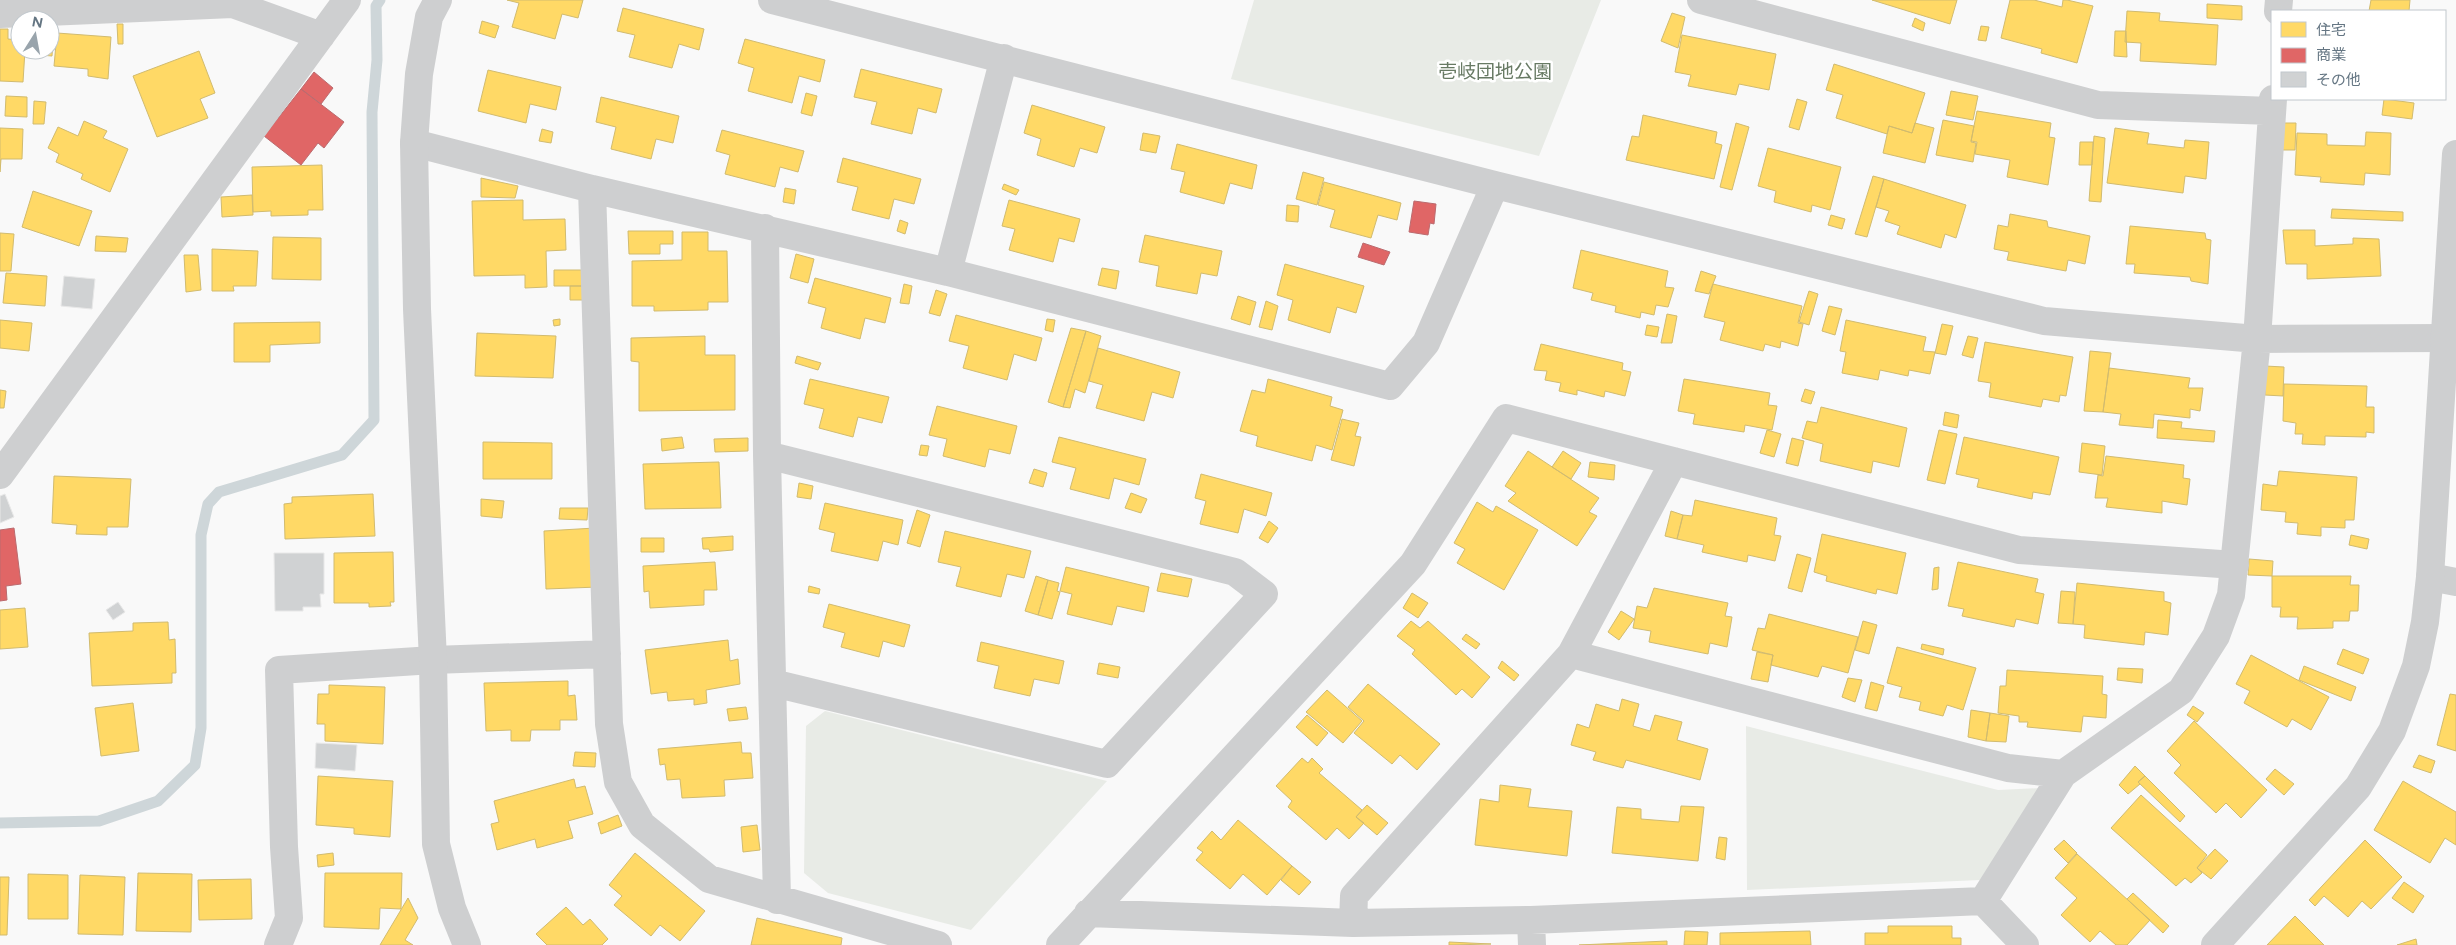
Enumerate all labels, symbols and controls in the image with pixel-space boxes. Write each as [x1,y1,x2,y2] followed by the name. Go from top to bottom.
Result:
[10,10,60,60] north arrow
[2271,10,2446,100] legend
[30,13,44,32] text: N
[2316,21,2346,39] text: 住宅
[2316,46,2346,64] text: 商業
[1438,60,1552,83] park label: 壱岐団地公園
[2316,71,2361,89] text: その他

